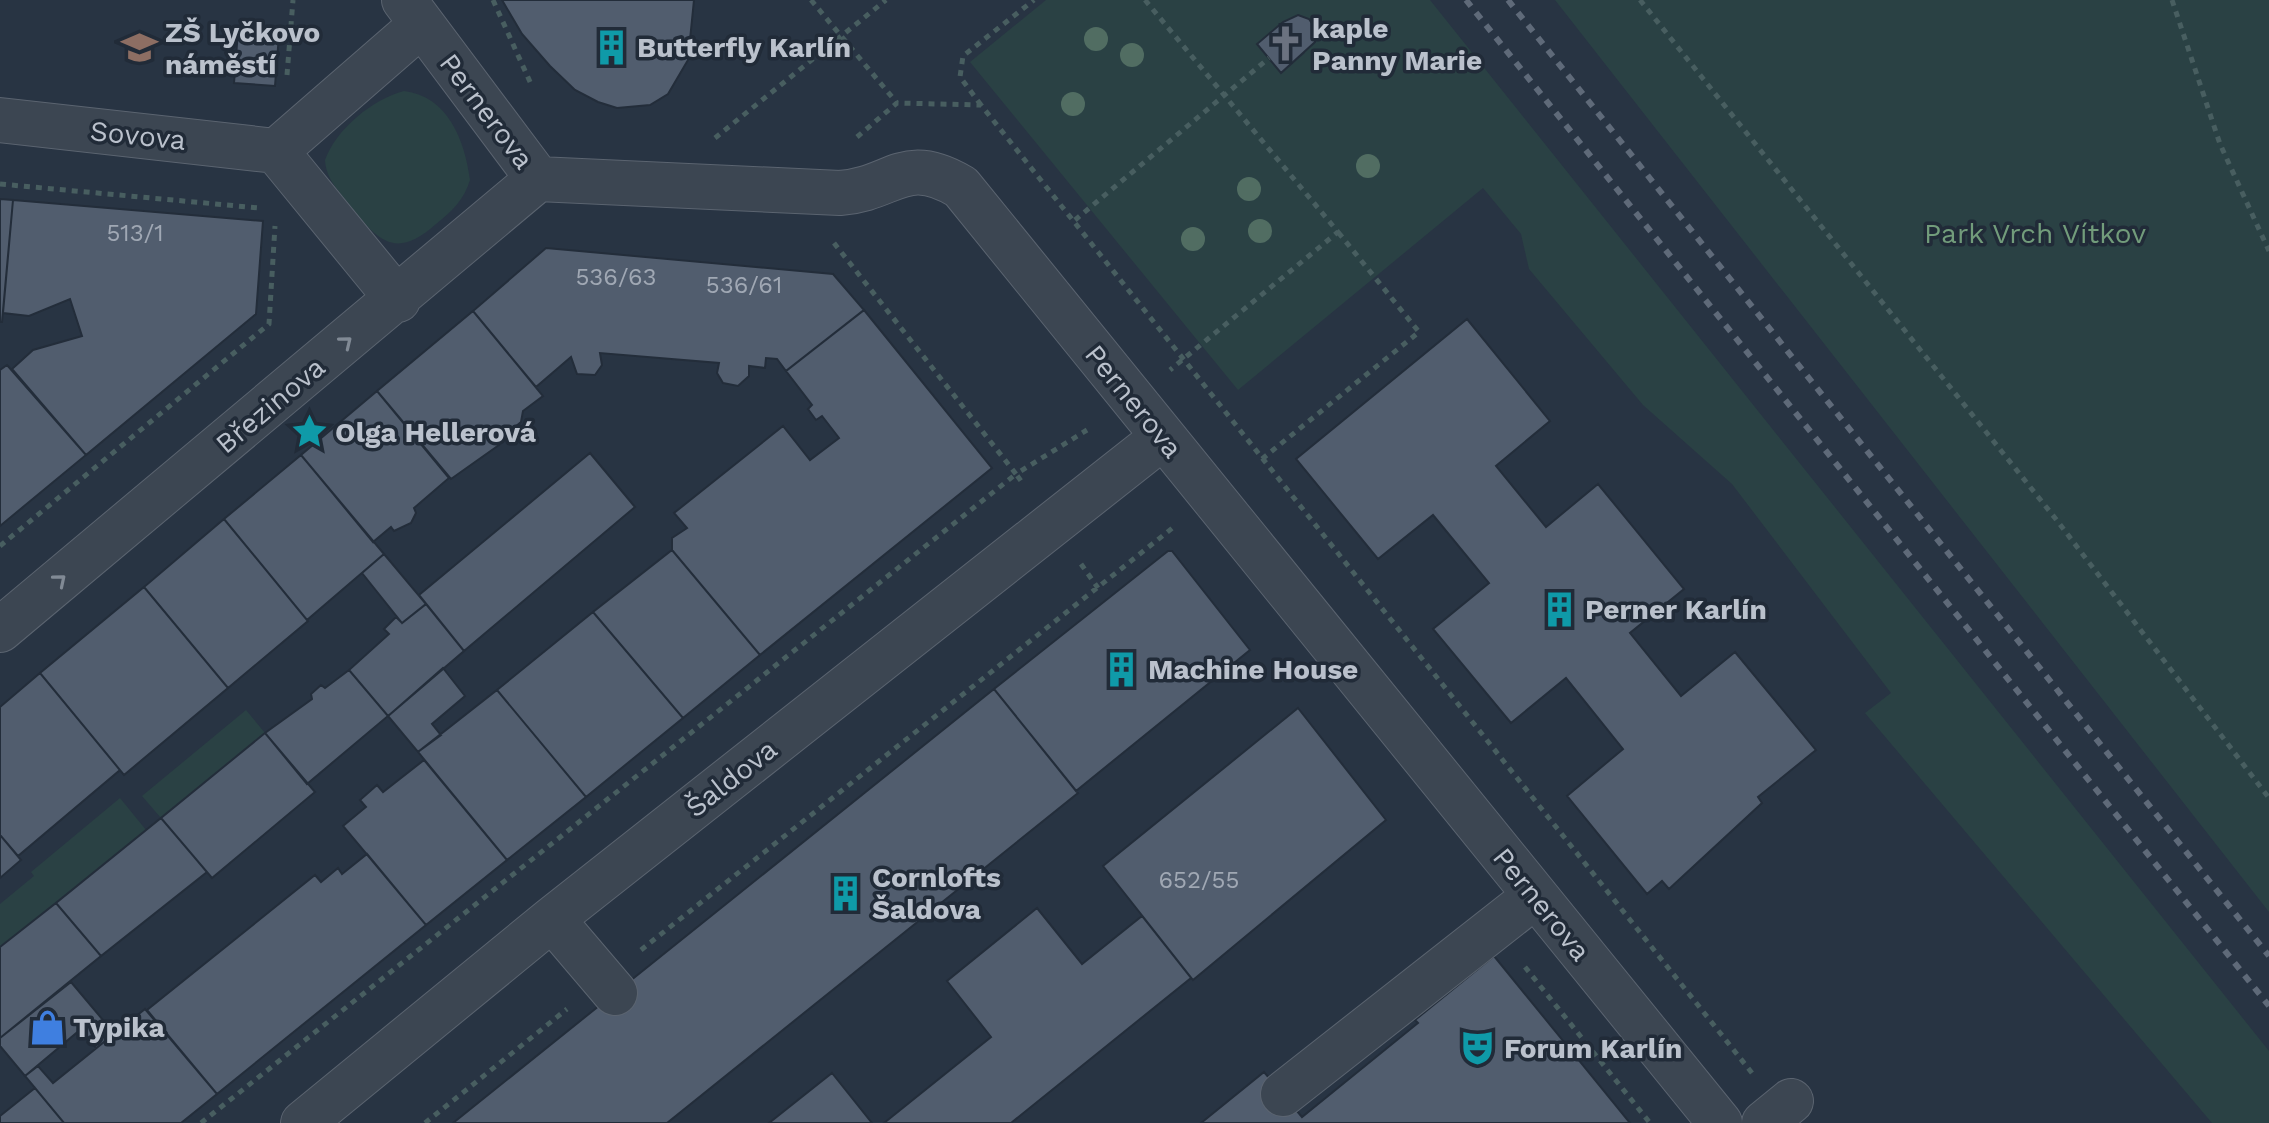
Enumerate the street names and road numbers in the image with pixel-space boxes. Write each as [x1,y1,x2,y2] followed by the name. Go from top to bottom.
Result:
[433,47,541,176] street label: Pernerova
[88,114,188,157] street label: Sovova
[1078,338,1189,465] street label: Pernerova
[209,350,332,460] street label: Březinova
[679,733,784,824] street label: Šaldova
[1486,841,1597,968] street label: Pernerova

